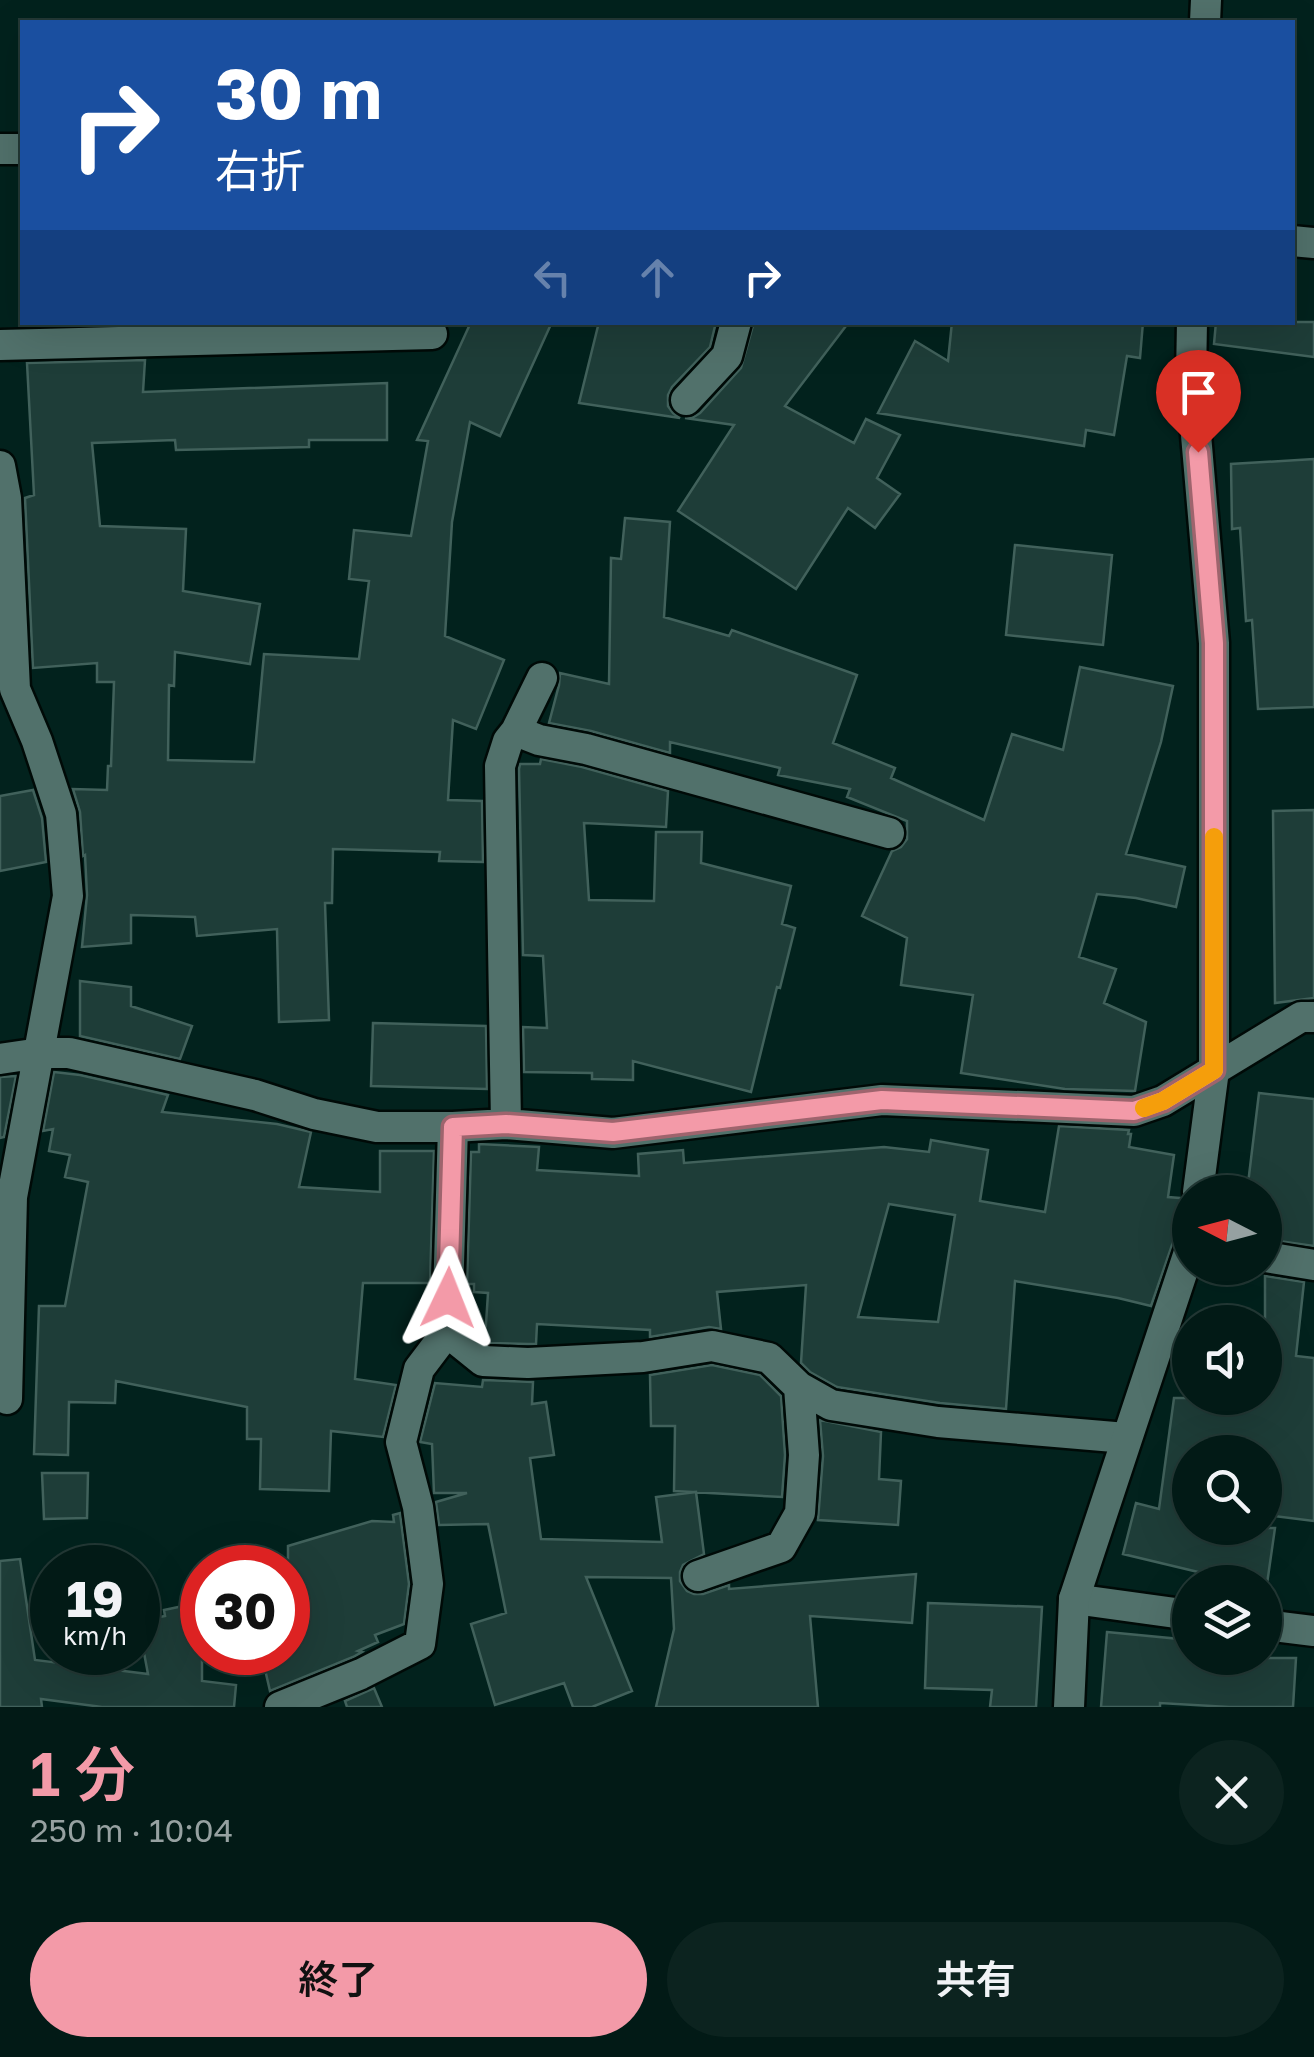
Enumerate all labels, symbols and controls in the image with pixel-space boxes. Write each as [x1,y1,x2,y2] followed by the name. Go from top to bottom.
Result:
[215,50,382,134] text: 30 m
[50,60,180,190] icon: right
[215,143,305,197] text: 右折
[525,250,580,305] icon: left
[630,250,685,305] icon: ahead
[735,250,790,305] icon: right
[1156,350,1241,453] pin
[1171,365,1226,420] icon: arrive
[1172,1175,1282,1285] north arrow
[1172,1175,1282,1675] map controls
[396,1246,500,1350] position arrow
[1172,1305,1282,1415] button: sound
[1172,1435,1282,1545] button: search
[180,1545,310,1675] speed limit sign: 30
[1172,1565,1282,1675] button: layers
[66,1568,124,1628] text: 19
[63,1620,127,1651] text: km/h
[30,1737,135,1809] text: 1 分
[1179,1740,1284,1845] button: close
[30,1811,233,1849] text: 250 m · 10:04
[30,1922,647,2037] button: 終了
[667,1922,1284,2037] button: 共有

